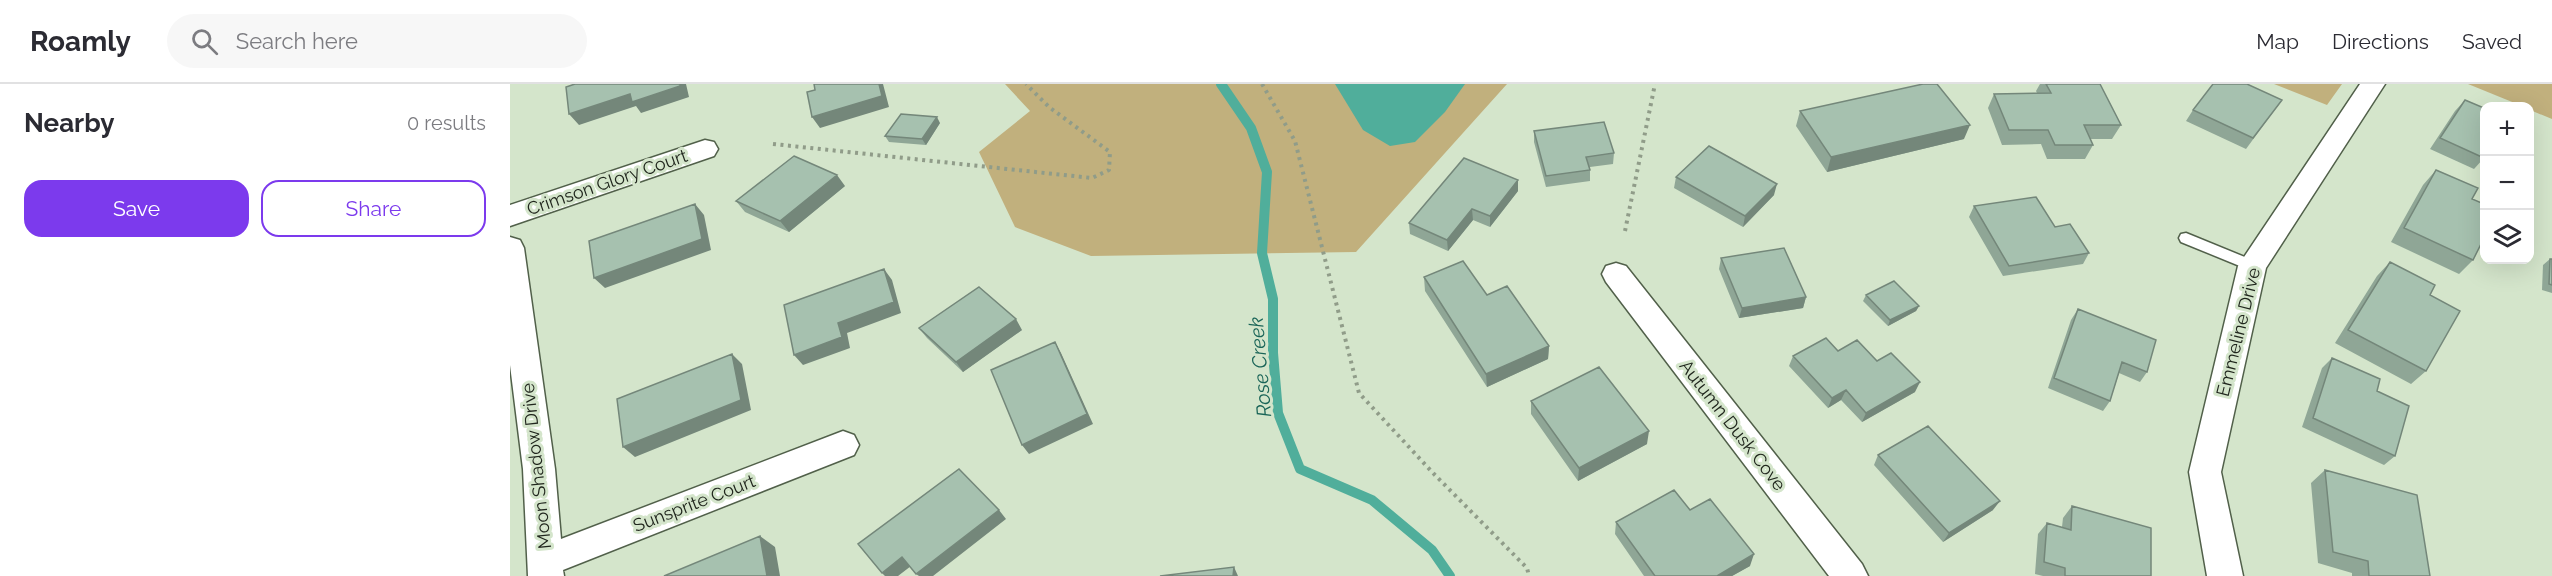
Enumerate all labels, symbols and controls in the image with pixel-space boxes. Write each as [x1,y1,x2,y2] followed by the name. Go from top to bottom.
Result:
[167,14,587,68] search box
[30,25,131,58] text: Roamly
[188,25,221,58] icon: search
[236,28,358,54] text: Search here
[2256,29,2299,54] text: Map
[2332,29,2429,54] text: Directions
[2462,29,2522,54] text: Saved
[2480,102,2534,264] map controls
[2480,102,2534,156] button: +
[24,108,114,138] text: Nearby
[407,111,486,135] text: 0 results
[524,145,690,219] street label: Crimson Glory Court
[2480,156,2534,210] button: −
[24,180,249,237] button: Save
[261,180,486,237] button: Share
[2480,210,2534,264] button: layers
[2212,265,2264,399] street label: Emmeline Drive
[1244,316,1276,418] water label: Rose Creek
[1675,356,1791,495] street label: Autumn Dusk Cove
[517,382,555,550] street label: Moon Shadow Drive
[630,470,758,536] street label: Sunsprite Court

